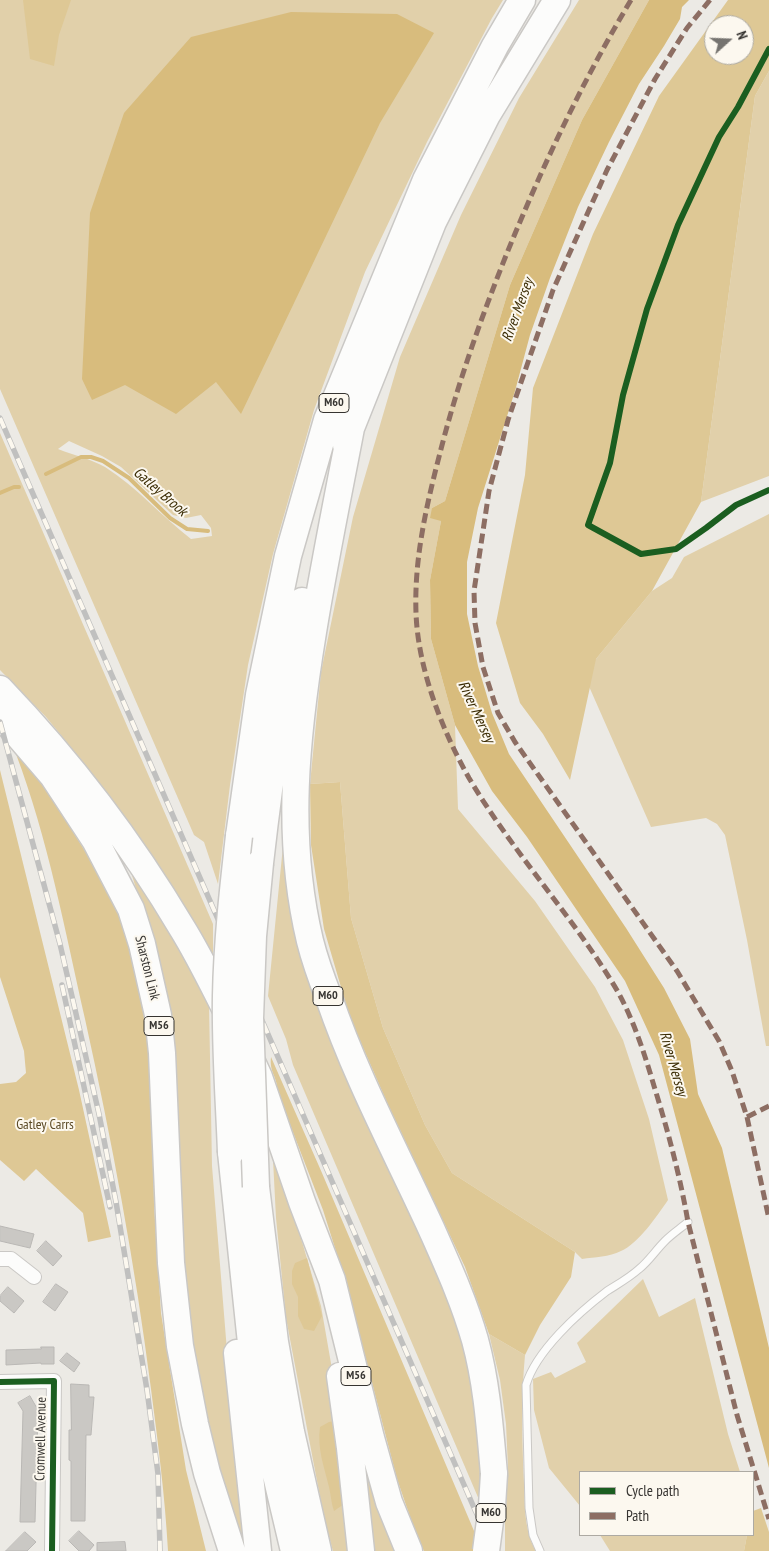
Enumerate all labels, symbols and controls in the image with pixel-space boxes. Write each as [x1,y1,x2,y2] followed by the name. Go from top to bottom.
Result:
[704,15,754,65] north arrow
[732,29,752,42] text: N
[498,276,538,344] water label: River Mersey
[319,393,349,412] road number: M60
[129,464,191,520] water label: Gatley Brook
[454,678,498,746] water label: River Mersey
[131,934,163,1002] street label: Sharston Link
[313,986,343,1006] road number: M60
[144,1016,174,1036] road number: M56
[655,1030,691,1098] water label: River Mersey
[16,1117,74,1133] park label: Gatley Carrs
[341,1366,371,1385] road number: M56
[32,1397,50,1481] street label: Cromwell Avenue
[579,1471,754,1536] legend
[626,1481,679,1500] text: Cycle path
[476,1504,506,1522] road number: M60
[626,1506,649,1525] text: Path

